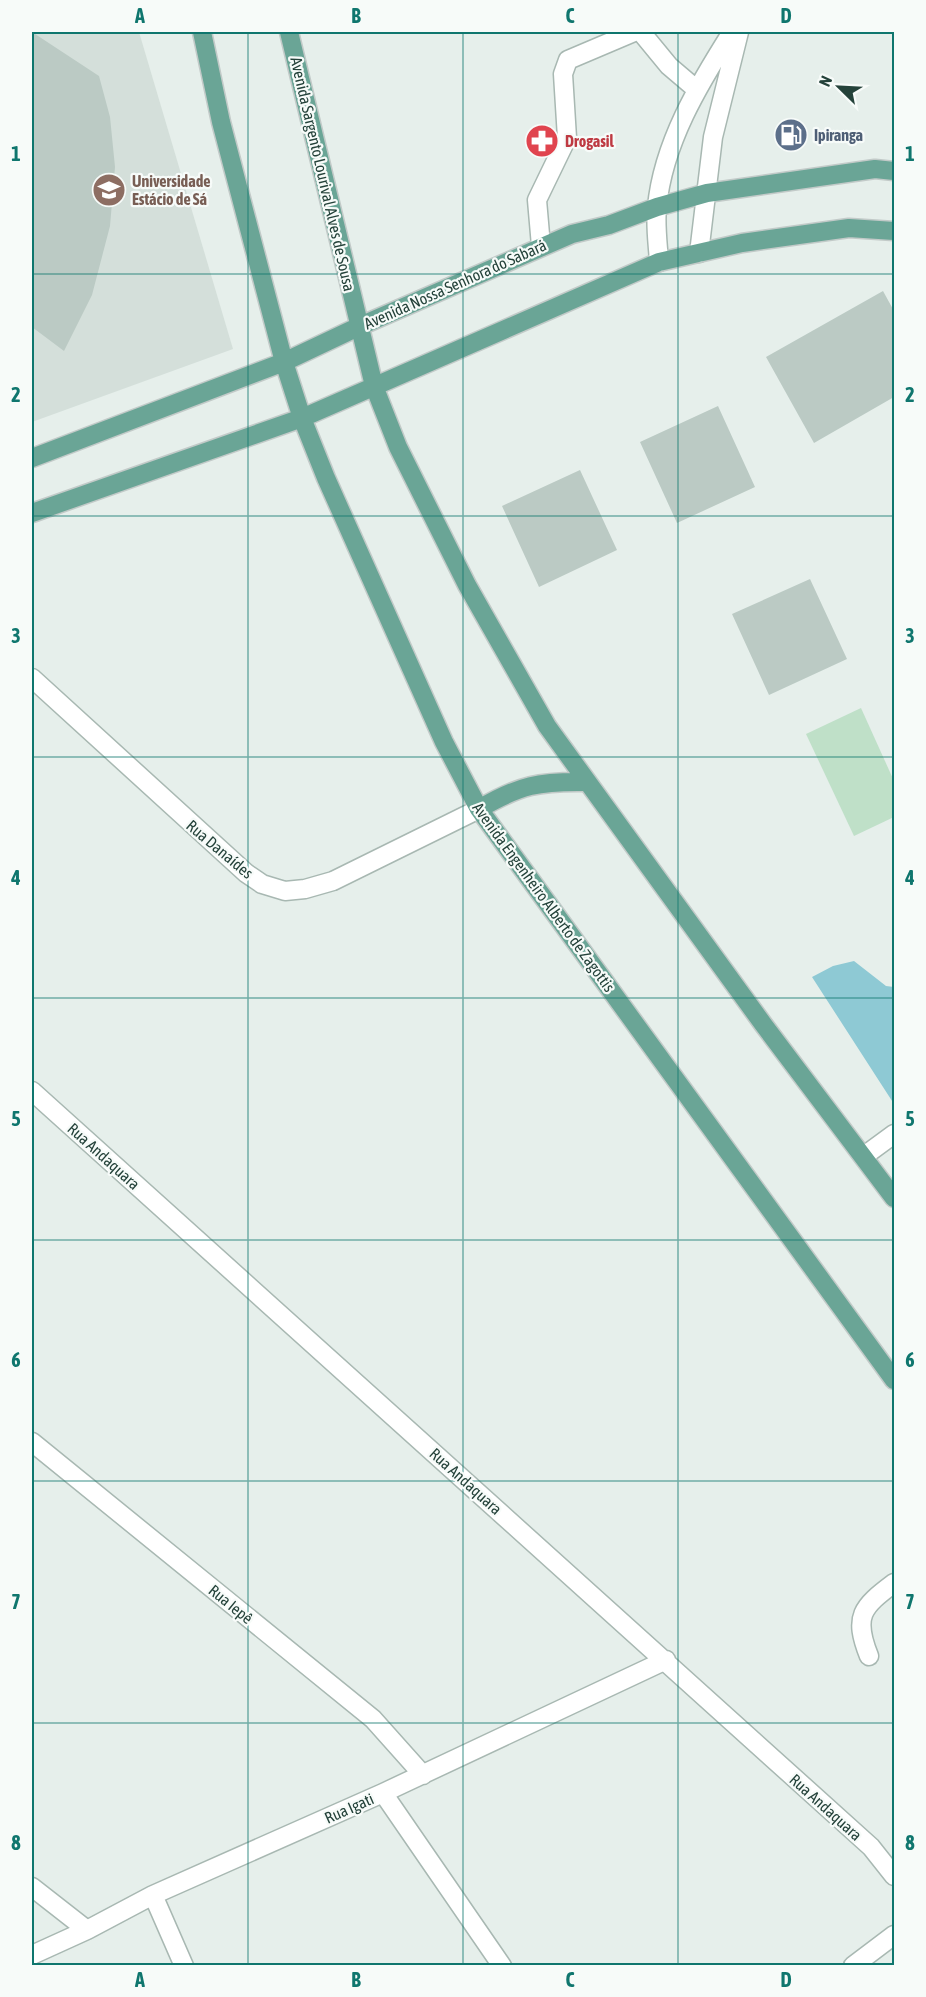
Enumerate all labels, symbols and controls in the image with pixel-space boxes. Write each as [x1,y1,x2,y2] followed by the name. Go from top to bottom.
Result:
[134,4,145,27] text: A
[351,4,361,27] text: B
[566,4,575,27] text: C
[780,4,792,27] text: D
[286,55,359,293] street label: Avenida Sargento Lourival Alves de Sousa
[809,57,869,117] north arrow
[815,73,835,89] text: N
[773,117,809,153] fuel station icon: Ipiranga
[524,123,560,159] pharmacy icon: Drogasil
[814,126,863,144] place label: Ipiranga
[565,132,615,150] place label: Drogasil
[11,142,21,165] text: 1
[905,142,915,165] text: 1
[91,172,127,208] school or university icon: Universidade Estácio de Sá
[132,172,211,208] place label: Universidade Estácio de Sá
[361,236,549,332] street label: Avenida Nossa Senhora do Sabará
[11,383,21,406] text: 2
[905,383,915,406] text: 2
[11,624,21,647] text: 3
[905,624,915,647] text: 3
[468,799,619,996] street label: Avenida Engenheiro Alberto de Zagottis
[183,816,257,882] street label: Rua Danaídes
[10,866,21,889] text: 4
[904,866,915,889] text: 4
[11,1107,21,1130] text: 5
[905,1107,915,1130] text: 5
[64,1119,144,1194] street label: Rua Andaquara
[11,1348,21,1371] text: 6
[905,1348,915,1371] text: 6
[426,1444,506,1519] street label: Rua Andaquara
[205,1581,257,1628] street label: Rua Iepê
[11,1590,21,1613] text: 7
[905,1590,915,1613] text: 7
[786,1770,866,1845] street label: Rua Andaquara
[322,1789,377,1828] street label: Rua Igati
[11,1831,21,1854] text: 8
[905,1831,915,1854] text: 8
[134,1968,145,1991] text: A
[351,1968,361,1991] text: B
[566,1968,575,1991] text: C
[780,1968,792,1991] text: D

